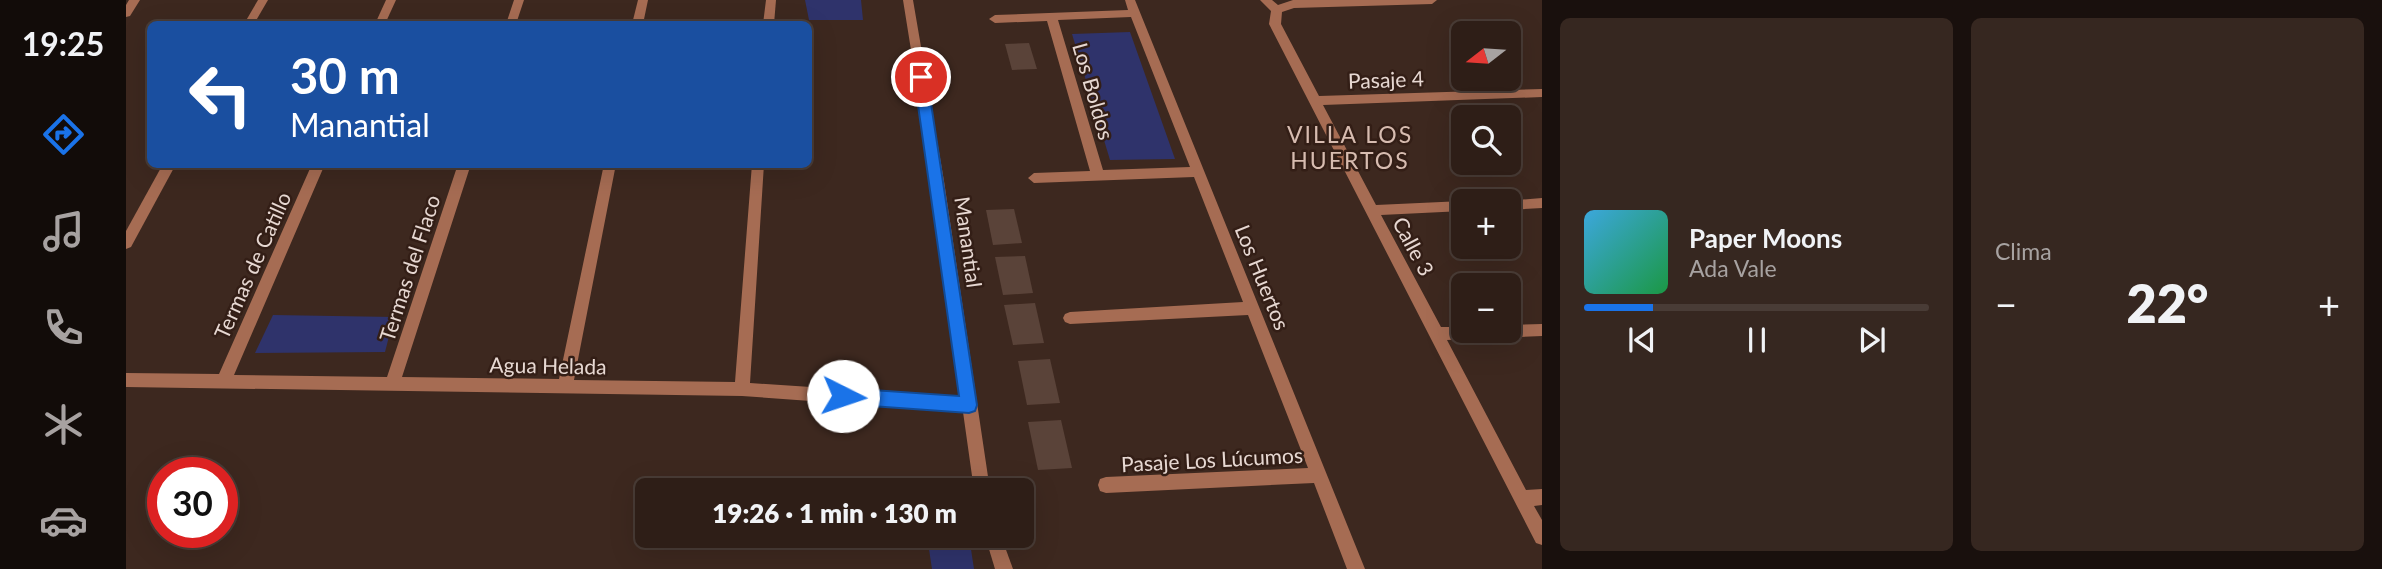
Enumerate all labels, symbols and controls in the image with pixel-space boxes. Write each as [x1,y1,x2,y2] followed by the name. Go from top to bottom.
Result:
[1451,21,1521,91] north arrow
[1451,21,1521,343] map controls
[22,24,104,63] text: 19:25
[1068,40,1120,142] street label: Los Boldos
[290,46,400,104] text: 30 m
[891,47,951,107] pin
[175,49,266,140] icon: left
[902,58,940,96] icon: arrive
[1348,65,1424,93] street label: Pasaje 4
[290,105,430,144] text: Manantial
[1451,105,1521,175] button: search
[39,110,88,159] icon: directions
[1287,120,1413,174] district label: VILLA LOS HUERTOS
[208,188,296,342] street label: Termas de Catillo
[1451,189,1521,259] button: +
[374,191,445,345] street label: Termas del Flaco
[950,195,988,289] street label: Manantial
[39,207,88,256] icon: music
[1388,212,1440,280] street label: Calle 3
[1231,221,1295,333] street label: Los Huertos
[1689,222,1842,254] text: Paper Moons
[1995,237,2052,265] text: Clima
[1689,254,1777,282] text: Ada Vale
[2127,272,2208,334] text: 22°
[1451,273,1521,343] button: −
[1995,281,2017,327] text: −
[2318,281,2340,327] text: +
[39,303,88,352] icon: phone
[1623,321,1661,359] icon: previous
[1738,321,1776,359] icon: pause
[1853,321,1891,359] icon: next
[489,351,607,379] street label: Agua Helada
[806,359,880,433] position arrow
[39,400,88,449] icon: climate
[1120,442,1304,476] street label: Pasaje Los Lúcumos
[147,457,238,548] speed limit sign: 30
[39,496,88,545] icon: car
[712,497,957,529] text: 19:26 · 1 min · 130 m

